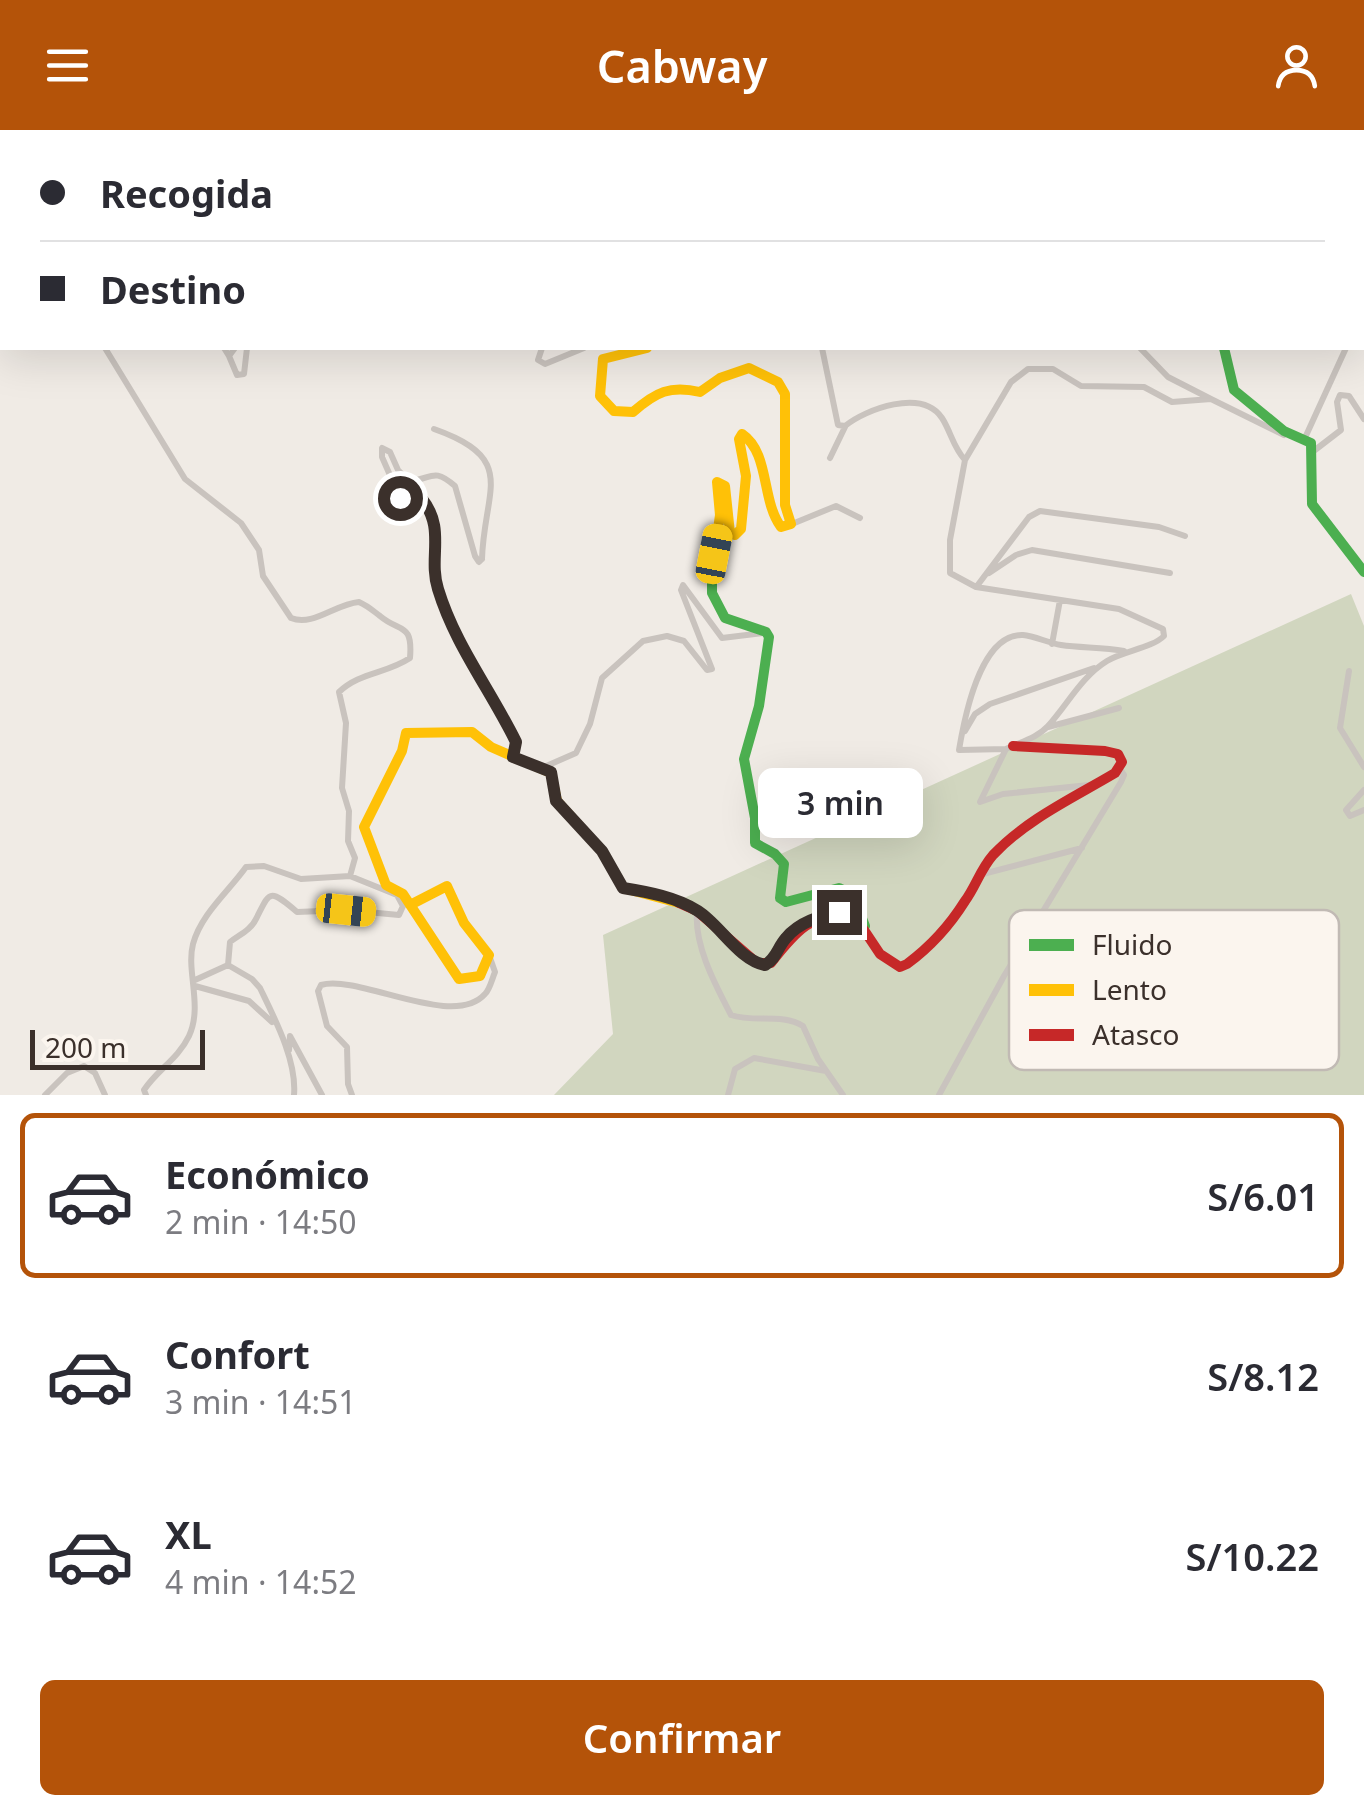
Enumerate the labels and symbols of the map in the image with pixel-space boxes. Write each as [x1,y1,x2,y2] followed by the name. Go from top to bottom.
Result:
[378,476,423,521] route start
[694,522,734,586] car
[756,767,922,837] callout: 3 min
[817,890,862,935] route end
[315,892,377,928] car
[1009,910,1339,1070] legend
[1092,925,1172,963] text: Fluido
[1092,970,1167,1008] text: Lento
[1092,1015,1180,1053] text: Atasco
[30,1025,205,1070] scale bar

